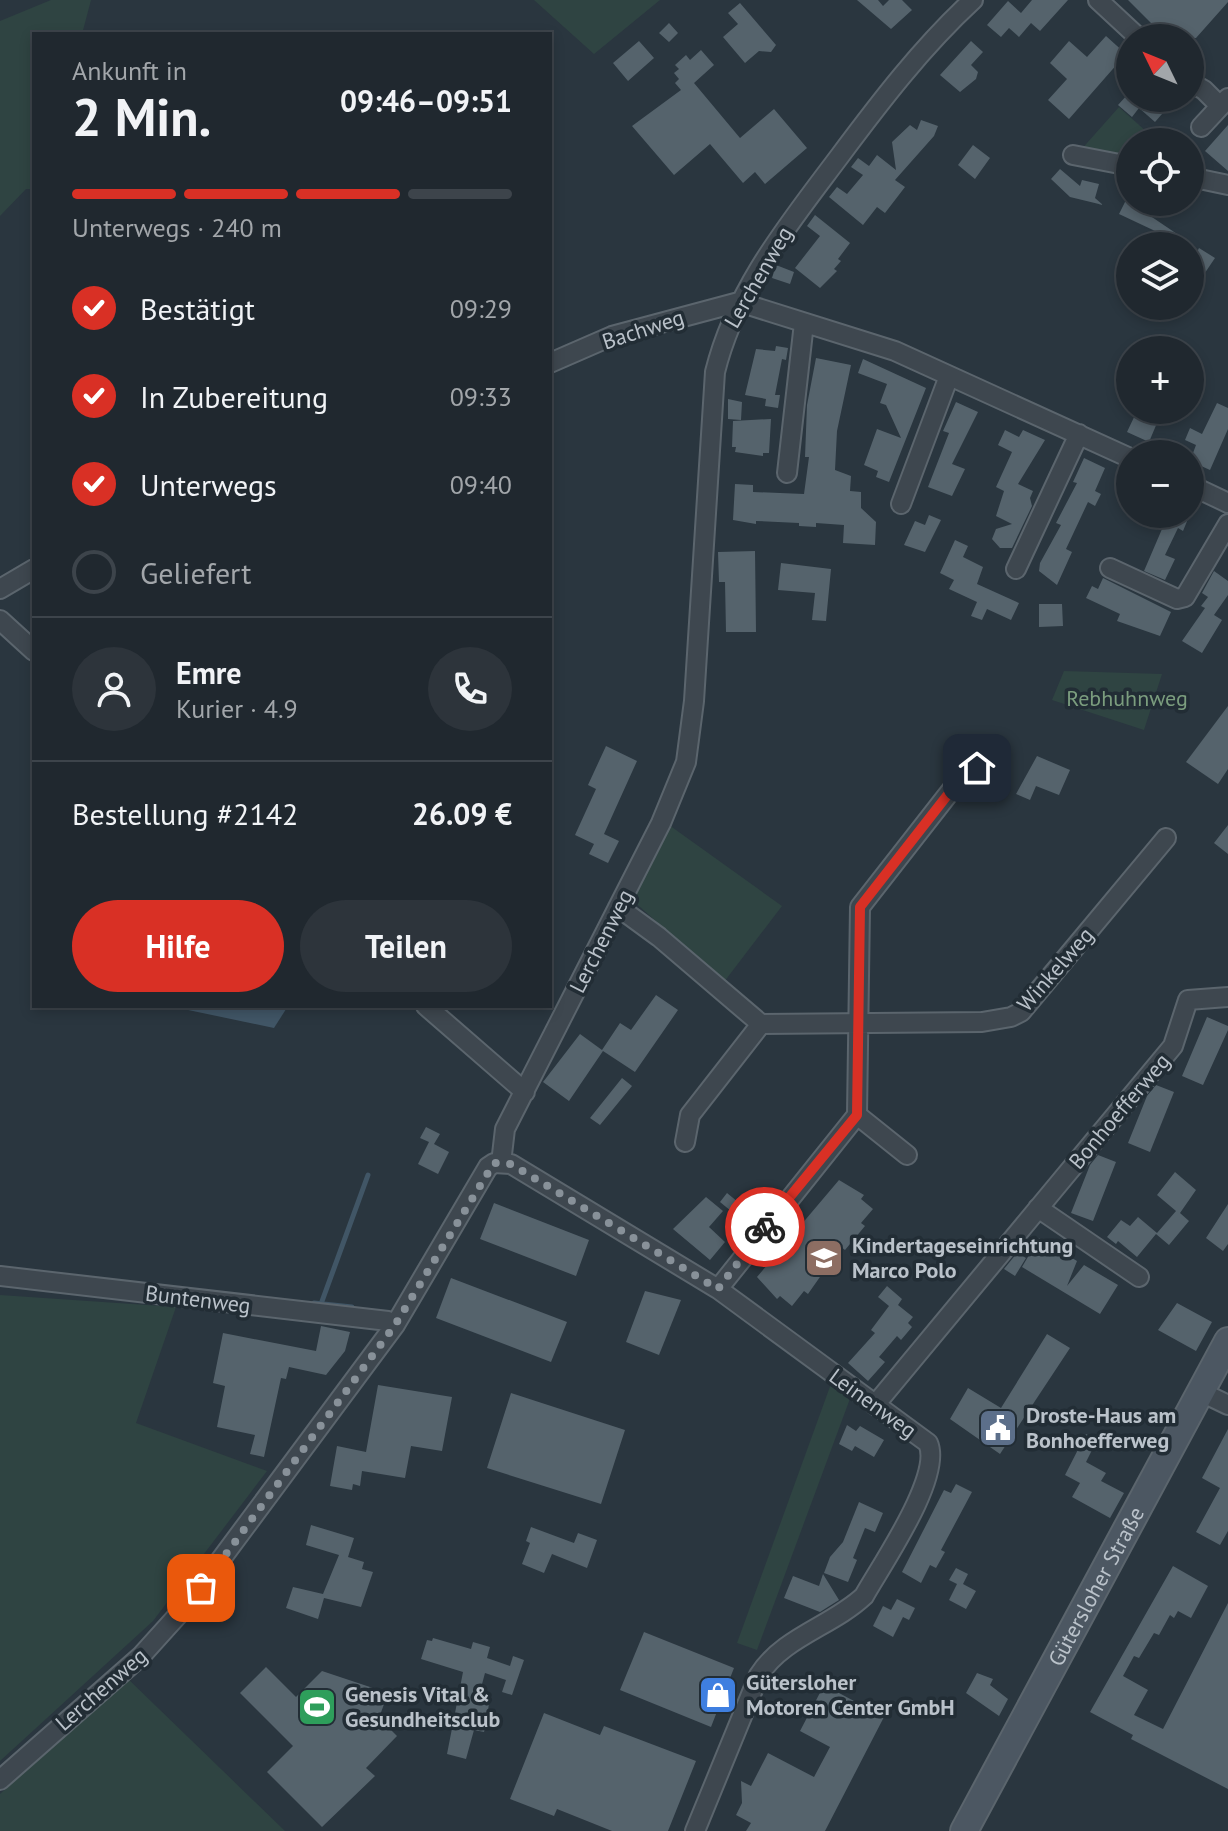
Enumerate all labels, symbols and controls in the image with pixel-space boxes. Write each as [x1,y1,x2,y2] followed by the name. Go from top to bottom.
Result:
[1116,24,1204,112] north arrow
[1116,24,1204,528] map controls
[72,54,187,87] text: Ankunft in
[340,81,512,120] text: 09:46–09:51
[72,83,211,150] text: 2 Min.
[1116,128,1204,216] button: locate
[72,211,282,244] text: Unterwegs · 240 m
[718,221,798,333] street label: Lerchenweg
[1116,232,1204,320] button: layers
[72,286,116,330] icon: check
[140,289,255,328] text: Bestätigt
[450,292,512,325] text: 09:29
[599,303,687,355] street label: Bachweg
[1116,336,1204,424] button: +
[72,374,116,418] icon: check
[140,377,328,416] text: In Zubereitung
[450,380,512,413] text: 09:33
[1116,440,1204,528] button: −
[72,462,116,506] icon: check
[140,465,277,504] text: Unterwegs
[450,468,512,501] text: 09:40
[140,553,251,592] text: Geliefert
[72,647,156,731] button: person
[428,647,512,731] button: phone
[176,653,242,692] text: Emre
[1066,684,1188,712] park label: Rebhuhnweg
[176,692,298,725] text: Kurier · 4.9
[943,734,1011,802] pin
[955,746,999,790] icon: home
[72,794,298,833] text: Bestellung #2142
[412,794,512,833] text: 26.09 €
[563,884,639,998] street label: Lerchenweg
[72,900,284,992] button: Hilfe
[300,900,512,992] button: Teilen
[1011,921,1099,1017] street label: Winkelweg
[1062,1047,1176,1175] street label: Bonhoefferweg
[725,1187,805,1267] courier
[743,1205,787,1249] icon: bike
[852,1231,1073,1284] place label: Kindertageseinrichtung Marco Polo
[803,1237,845,1279] school or university icon: Kindertageseinrichtung Marco Polo
[144,1279,252,1319] street label: Buntenweg
[824,1362,922,1444] street label: Leinenweg
[1026,1401,1176,1454] place label: Droste-Haus am Bonhoefferweg
[977,1407,1019,1449] public building icon: Droste-Haus am Bonhoefferweg
[1042,1502,1150,1671] street label: Gütersloher Straße
[167,1554,235,1622] pin
[179,1566,223,1610] icon: bag
[49,1642,153,1736] street label: Lerchenweg
[746,1668,955,1721] place label: Gütersloher Motoren Center GmbH
[697,1674,739,1716] shop icon: Gütersloher Motoren Center GmbH
[345,1680,500,1733] place label: Genesis Vital & Gesundheitsclub
[296,1686,338,1728] sports icon: Genesis Vital & Gesundheitsclub

